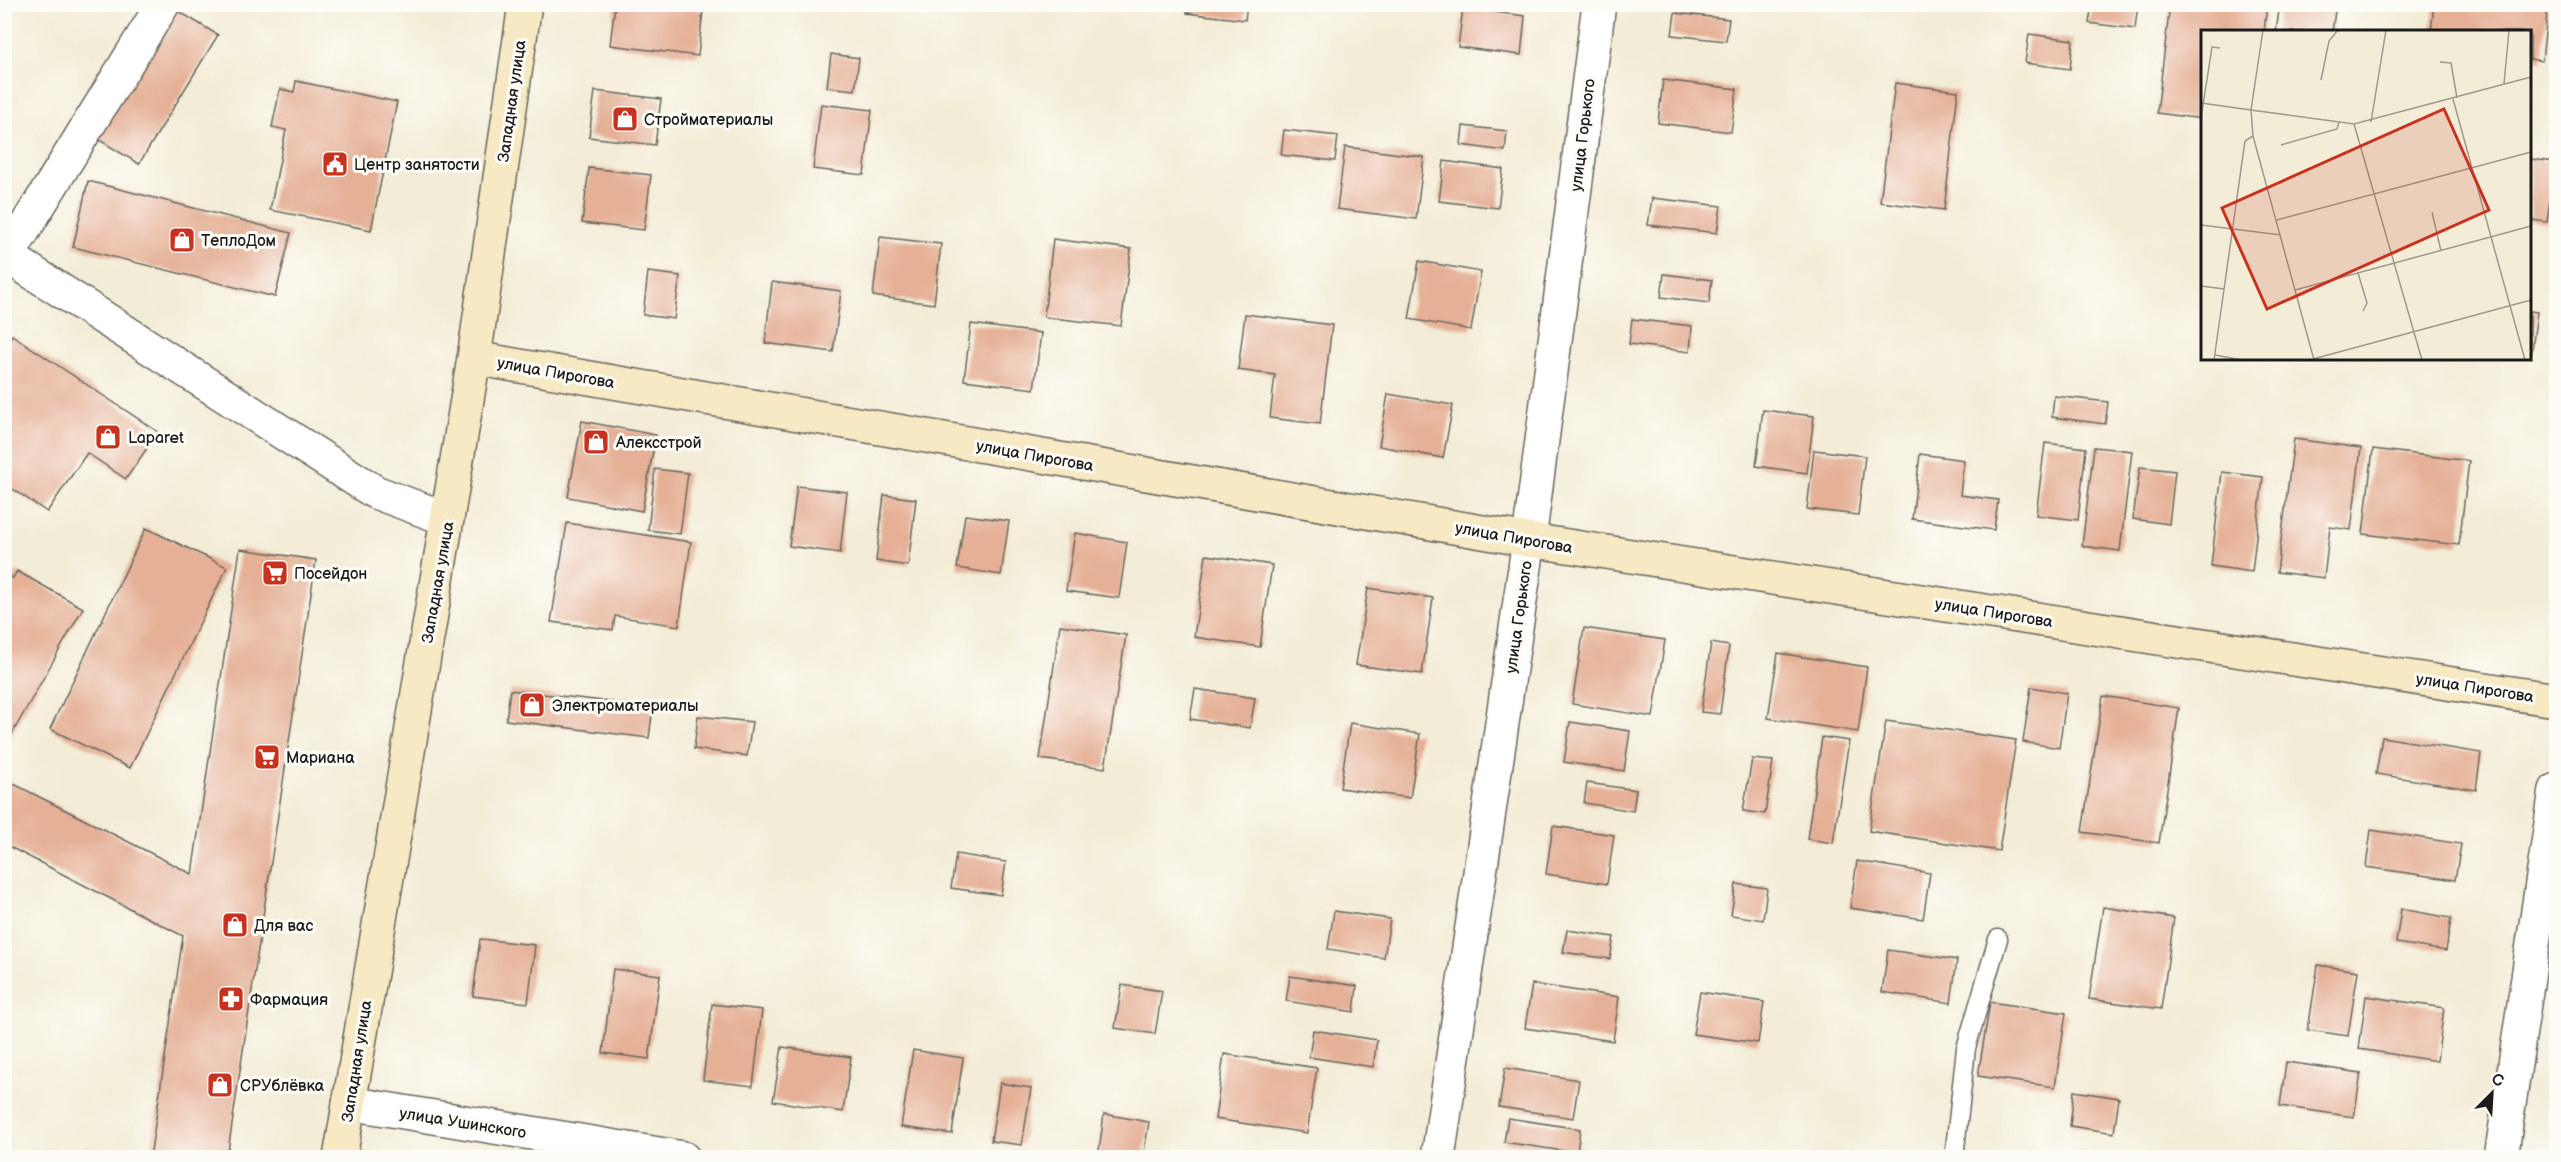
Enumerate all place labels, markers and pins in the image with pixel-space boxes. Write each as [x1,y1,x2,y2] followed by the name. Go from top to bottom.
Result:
[610,104,640,134] shop icon: Стройматериалы
[644,111,773,130] place label: Стройматериалы
[320,149,350,179] public building icon: Центр занятости
[354,156,480,175] place label: Центр занятости
[167,225,197,255] shop icon: ТеплоДом
[201,232,276,251] place label: ТеплоДом
[93,422,123,452] shop icon: Laparet
[581,427,611,457] shop icon: Алексстрой
[128,429,184,448] place label: Laparet
[615,434,702,453] place label: Алексстрой
[260,558,290,588] supermarket icon: Посейдон
[294,565,367,584] place label: Посейдон
[517,690,547,720] shop icon: Электроматериалы
[552,697,699,716] place label: Электроматериалы
[252,742,282,772] supermarket icon: Мариана
[286,749,355,768] place label: Мариана
[220,910,250,940] shop icon: Для вас
[254,917,313,936] place label: Для вас
[216,984,246,1014] pharmacy icon: Фармация
[250,991,328,1010] place label: Фармация
[205,1070,235,1100] shop icon: СРУблёвка
[240,1077,325,1096] place label: СРУблёвка

